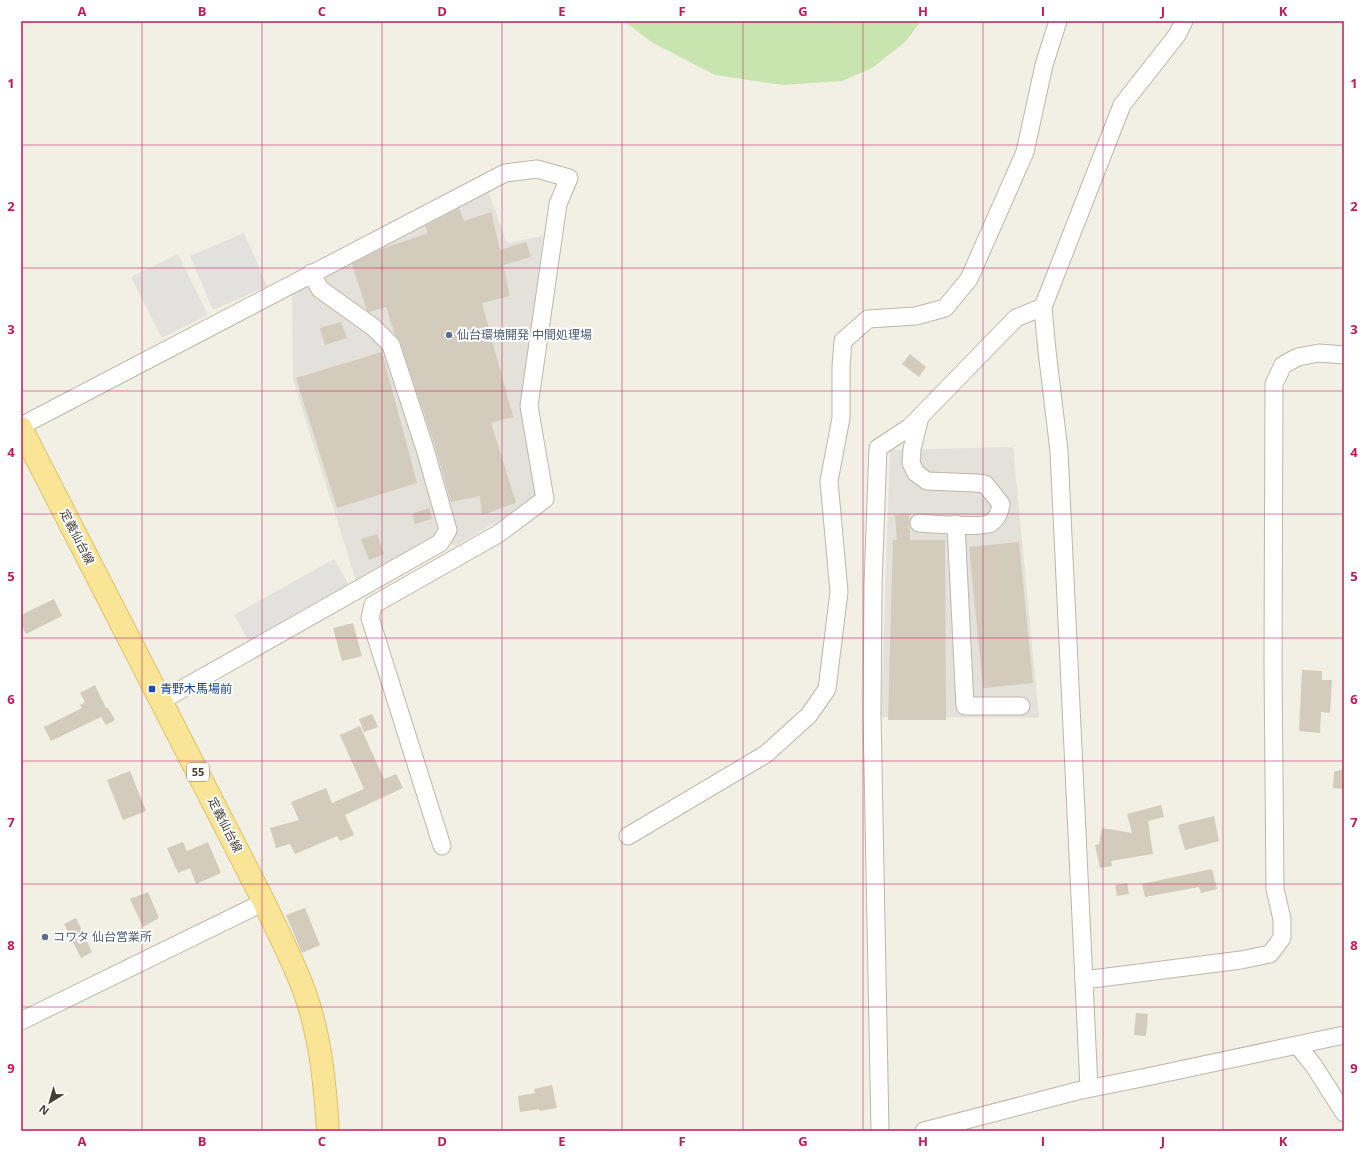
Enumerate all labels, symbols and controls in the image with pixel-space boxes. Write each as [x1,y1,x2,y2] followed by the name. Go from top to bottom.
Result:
[78,2,87,20] text: A
[198,2,207,20] text: B
[318,2,326,20] text: C
[437,2,447,20] text: D
[558,2,566,20] text: E
[678,2,686,20] text: F
[798,2,808,20] text: G
[918,2,928,20] text: H
[1041,2,1045,20] text: I
[1160,2,1165,20] text: J
[1279,2,1288,20] text: K
[7,74,15,92] text: 1
[1350,74,1358,92] text: 1
[7,197,15,215] text: 2
[1350,197,1358,215] text: 2
[7,320,15,338] text: 3
[1350,320,1358,338] text: 3
[457,326,592,343] place label: 仙台環境開発 中間処理場
[444,330,454,340] marker: 仙台環境開発 中間処理場
[7,443,15,461] text: 4
[1350,443,1358,461] text: 4
[56,506,99,567] street label: 定義仙台線
[7,567,15,585] text: 5
[1350,567,1358,585] text: 5
[160,680,232,697] place label: 青野木馬場前
[147,684,157,694] marker: 青野木馬場前
[7,690,15,708] text: 6
[1350,690,1358,708] text: 6
[187,763,209,781] road number: 55
[204,794,247,855] street label: 定義仙台線
[7,813,15,831] text: 7
[1350,813,1358,831] text: 7
[53,928,152,945] place label: コワタ 仙台営業所
[40,932,50,942] marker: コワタ 仙台営業所
[7,936,15,954] text: 8
[1350,936,1358,954] text: 8
[7,1059,15,1077] text: 9
[1350,1059,1358,1077] text: 9
[30,1082,70,1122] north arrow
[36,1102,52,1119] text: N
[78,1132,87,1150] text: A
[198,1132,207,1150] text: B
[318,1132,326,1150] text: C
[437,1132,447,1150] text: D
[558,1132,566,1150] text: E
[678,1132,686,1150] text: F
[798,1132,808,1150] text: G
[918,1132,928,1150] text: H
[1041,1132,1045,1150] text: I
[1160,1132,1165,1150] text: J
[1279,1132,1288,1150] text: K

